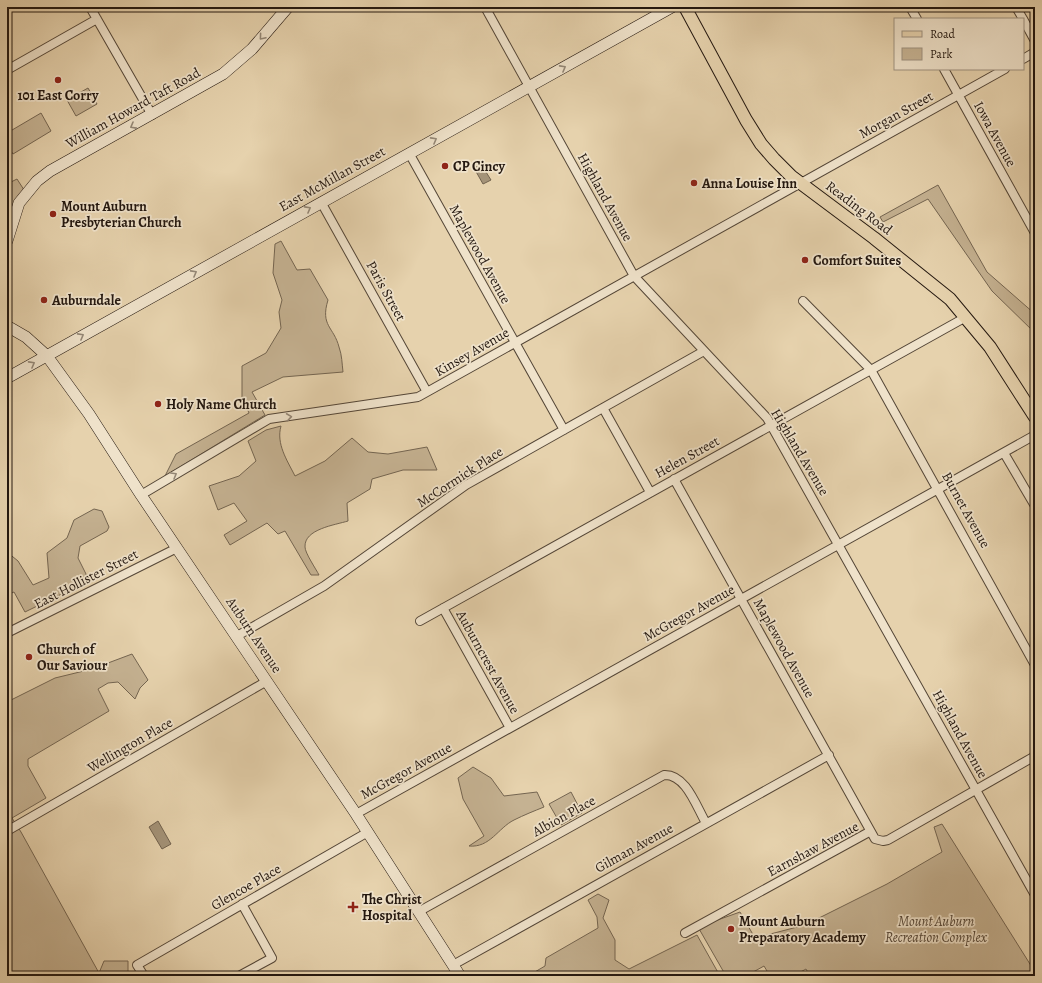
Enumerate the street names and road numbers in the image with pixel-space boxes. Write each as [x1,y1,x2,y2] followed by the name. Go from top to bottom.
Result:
[61,63,204,153] street label: William Howard Taft Road
[855,87,937,143] street label: Morgan Street
[969,98,1021,170] street label: Iowa Avenue
[275,142,389,216] street label: East McMillan Street
[573,149,637,245] street label: Highland Avenue
[822,177,897,240] street label: Reading Road
[445,201,515,307] street label: Maplewood Avenue
[362,257,411,325] street label: Paris Street
[431,323,513,381] street label: Kinsey Avenue
[767,405,833,499] street label: Highland Avenue
[651,431,723,483] street label: Helen Street
[413,442,507,512] street label: McCormick Place
[937,469,995,551] street label: Burnet Avenue
[31,544,142,613] street label: East Hollister Street
[640,580,738,646] street label: McGregor Avenue
[221,593,286,677] street label: Auburn Avenue
[749,595,819,701] street label: Maplewood Avenue
[451,606,524,717] street label: Auburncrest Avenue
[928,686,992,782] street label: Highland Avenue
[83,713,176,778] street label: Wellington Place
[357,738,455,804] street label: McGregor Avenue
[528,791,599,842] street label: Albion Place
[764,817,862,881] street label: Earnshaw Avenue
[591,819,677,877] street label: Gilman Avenue
[207,859,285,915] street label: Glencoe Place

